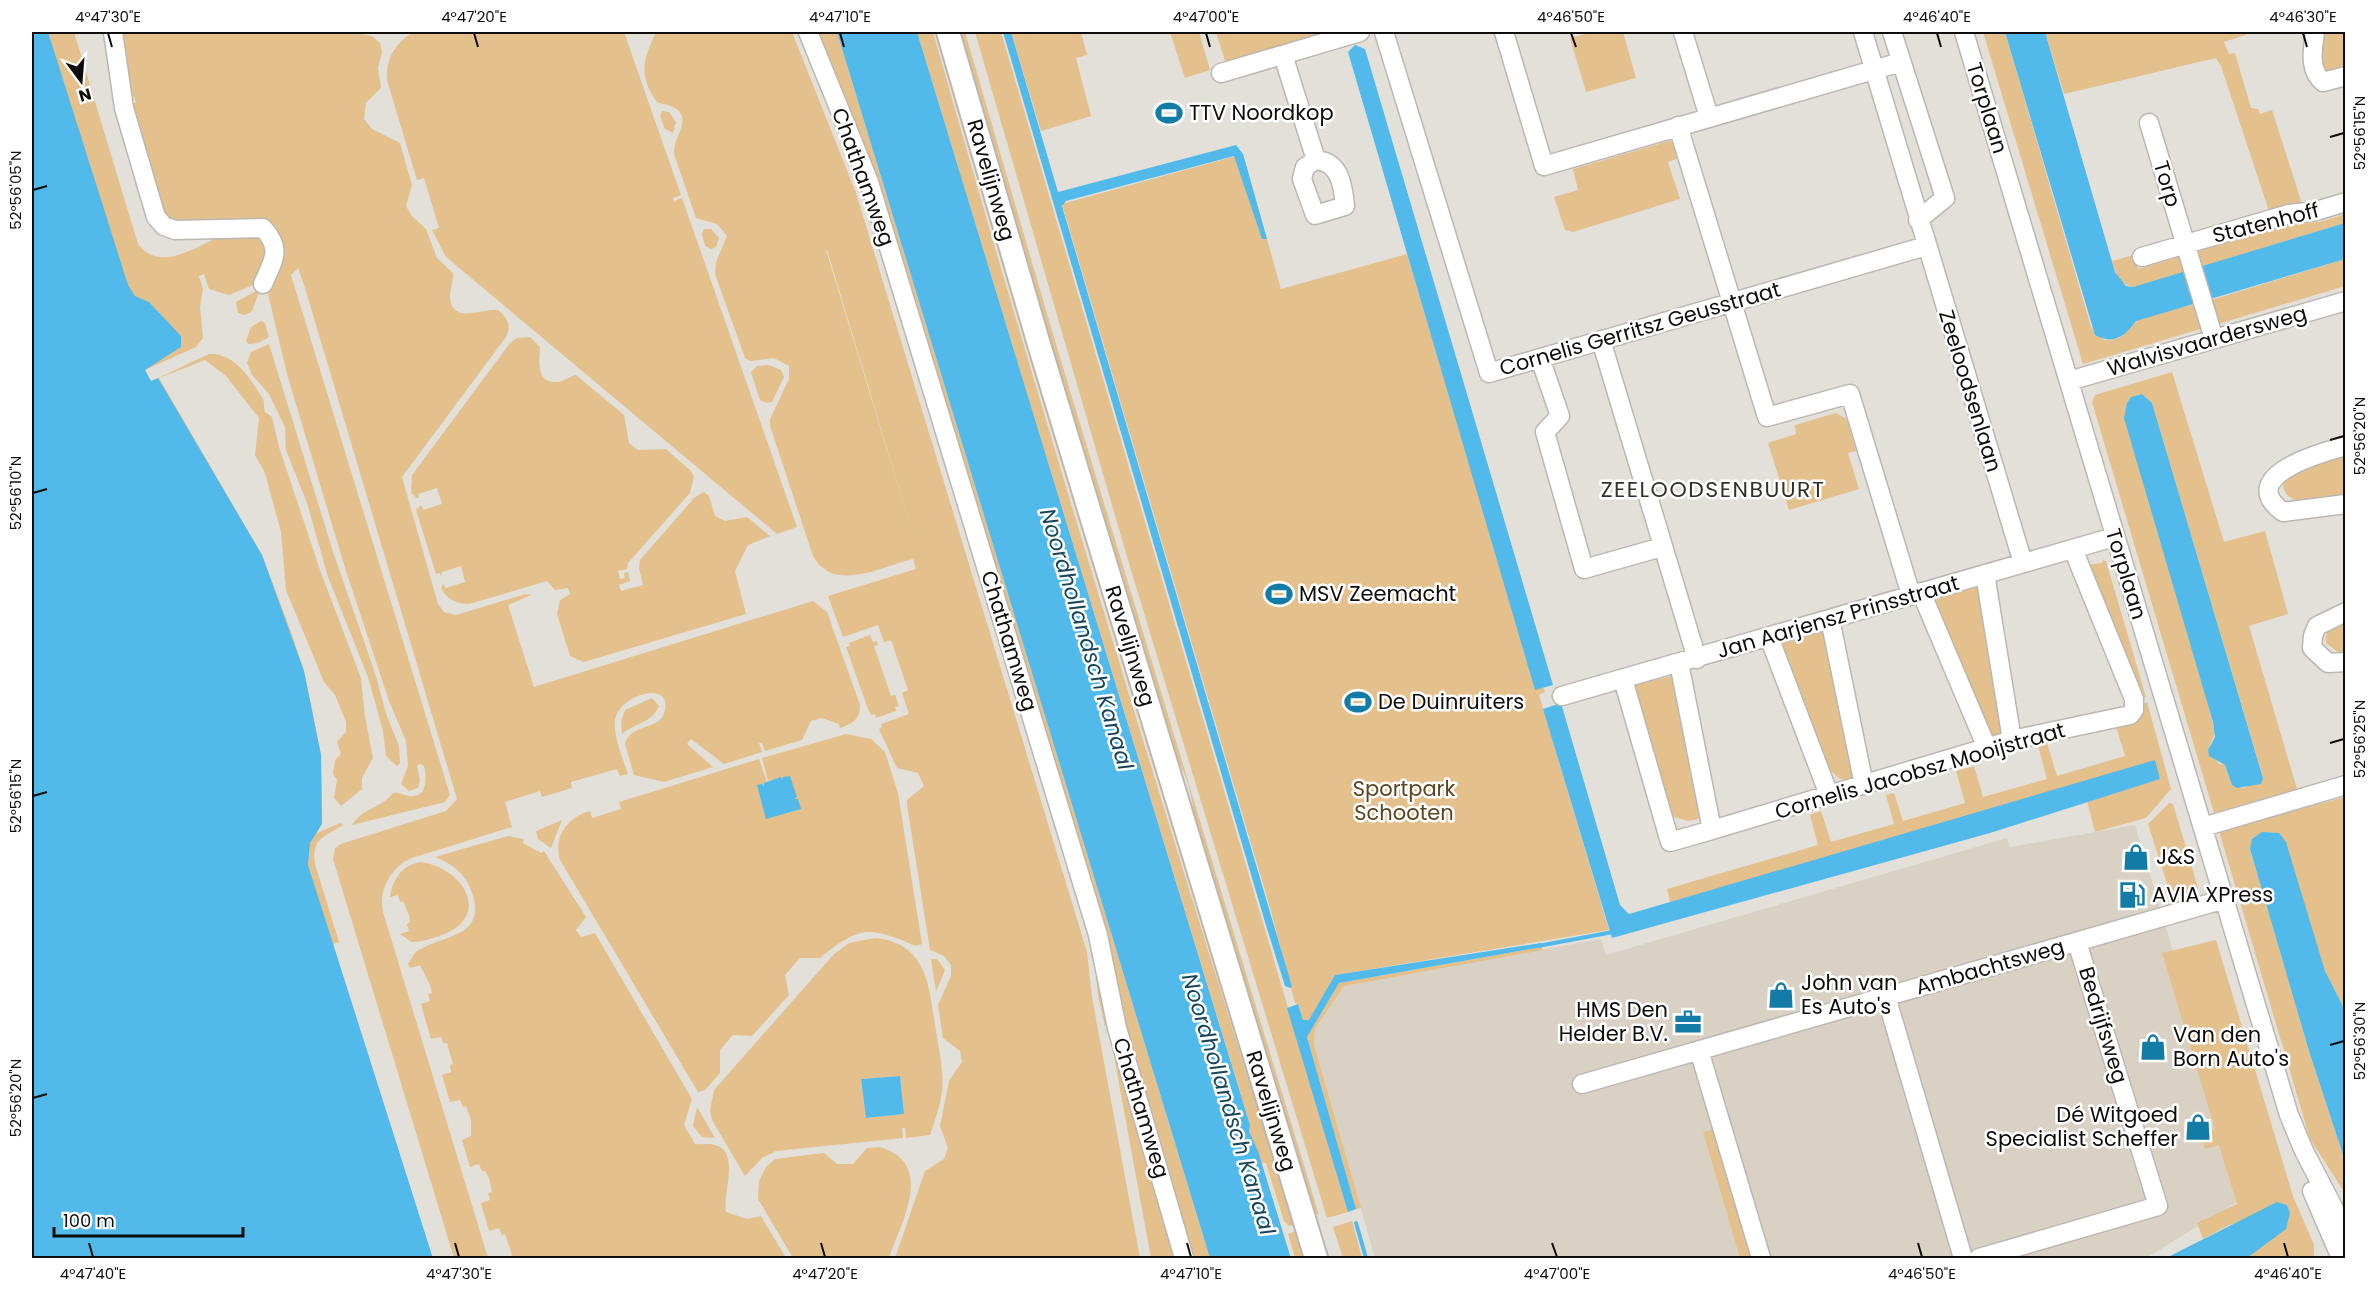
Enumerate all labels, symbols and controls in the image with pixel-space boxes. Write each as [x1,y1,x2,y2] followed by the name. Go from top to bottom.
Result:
[75,6,141,27] text: 4°47'30"E
[441,6,507,27] text: 4°47'20"E
[809,6,871,27] text: 4°47'10"E
[1173,6,1239,27] text: 4°47'00"E
[1537,6,1605,27] text: 4°46'50"E
[1903,6,1971,27] text: 4°46'40"E
[2269,6,2337,27] text: 4°46'30"E
[51,51,111,111] north arrow
[1960,59,2015,157] street label: Torplaan
[76,82,94,108] text: N
[2349,96,2370,170] text: 52°56'15"N
[1154,98,1184,128] sports icon: TTV Noordkop
[1189,98,1334,127] place label: TTV Noordkop
[825,104,902,250] street label: Chathamweg
[960,116,1023,244] street label: Ravelijnweg
[5,150,26,230] text: 52°56'05"N
[2147,157,2188,210] street label: Torp
[2210,195,2322,250] street label: Statenhoff
[1496,274,1784,383] street label: Cornelis Gerritsz Geusstraat
[2104,298,2310,383] street label: Walvisvaardersweg
[1932,306,2009,475] street label: Zeeloodsenlaan
[2349,397,2370,475] text: 52°56'20"N
[5,456,26,530] text: 52°56'10"N
[1601,474,1825,505] district label: ZEELOODSENBUURT
[1032,504,1141,774] water label: Noordhollandsch Kanaal
[2099,525,2154,623] street label: Torplaan
[974,567,1045,715] street label: Chathamweg
[1714,568,1962,665] street label: Jan Aarjensz Prinsstraat
[1264,579,1294,609] sports icon: MSV Zeemacht
[1299,579,1456,608] place label: MSV Zeemacht
[1098,582,1163,710] street label: Ravelijnweg
[1343,687,1373,717] sports icon: De Duinruiters
[1378,687,1524,716] place label: De Duinruiters
[2349,700,2370,778] text: 52°56'25"N
[1771,715,2068,826] street label: Cornelis Jacobsz Mooijstraat
[5,759,26,833] text: 52°56'15"N
[1353,774,1455,827] park label: Sportpark Schooten
[2121,842,2151,872] shop icon: J&S
[2156,842,2195,871] place label: J&S
[2117,880,2147,910] fuel station icon: AVIA XPress
[2152,880,2273,909] place label: AVIA XPress
[1912,931,2068,1002] street label: Ambachtsweg
[2072,963,2135,1087] street label: Bedrijfsweg
[1801,968,1897,1021] place label: John van Es Auto's
[1174,969,1283,1239] water label: Noordhollandsch Kanaal
[1766,980,1796,1010] shop icon: John van Es Auto's
[1559,995,1668,1048] place label: HMS Den Helder B.V.
[2349,1002,2370,1080] text: 52°56'30"N
[1673,1007,1703,1037] office icon: HMS Den Helder B.V.
[2173,1020,2289,1073] place label: Van den Born Auto's
[2138,1032,2168,1062] shop icon: Van den Born Auto's
[1106,1034,1177,1182] street label: Chathamweg
[1239,1047,1304,1175] street label: Ravelijnweg
[5,1059,26,1137] text: 52°56'20"N
[1986,1100,2178,1153] place label: Dé Witgoed Specialist Scheffer
[2183,1112,2213,1142] shop icon: Dé Witgoed Specialist Scheffer
[54,1200,243,1238] scale bar
[63,1208,115,1233] text: 100 m
[60,1263,126,1284] text: 4°47'40"E
[426,1263,492,1284] text: 4°47'30"E
[792,1263,858,1284] text: 4°47'20"E
[1160,1263,1222,1284] text: 4°47'10"E
[1524,1263,1590,1284] text: 4°47'00"E
[1888,1263,1956,1284] text: 4°46'50"E
[2254,1263,2322,1284] text: 4°46'40"E

